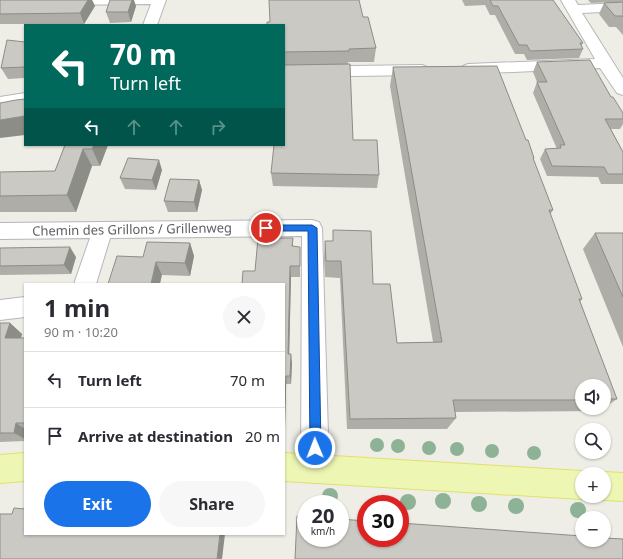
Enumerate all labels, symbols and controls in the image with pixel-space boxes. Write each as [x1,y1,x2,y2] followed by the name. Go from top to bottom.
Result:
[110,35,177,73] text: 70 m
[44,40,96,92] icon: left
[110,71,181,95] text: Turn left
[81,116,103,138] icon: left
[123,116,145,138] icon: ahead
[165,116,187,138] icon: ahead
[207,116,229,138] icon: right
[249,211,283,245] pin
[255,217,277,239] icon: arrive
[32,218,232,240] street label: Chemin des Grillons / Grillenweg
[44,291,110,324] text: 1 min
[223,296,265,338] button: close
[44,323,118,341] text: 90 m · 10:20
[44,369,66,391] icon: left
[78,370,142,390] text: Turn left
[230,370,265,390] text: 70 m
[575,379,611,547] map controls
[575,379,611,415] button: sound
[575,423,611,459] button: search
[44,425,66,447] icon: arrive
[78,426,233,446] text: Arrive at destination
[245,426,280,446] text: 20 m
[294,427,336,469] position arrow
[575,467,611,503] button: +
[44,481,151,527] button: Exit
[159,481,265,527] button: Share
[357,495,409,547] speed limit sign: 30
[312,502,334,529] text: 20
[575,511,611,547] button: −
[311,524,335,538] text: km/h

